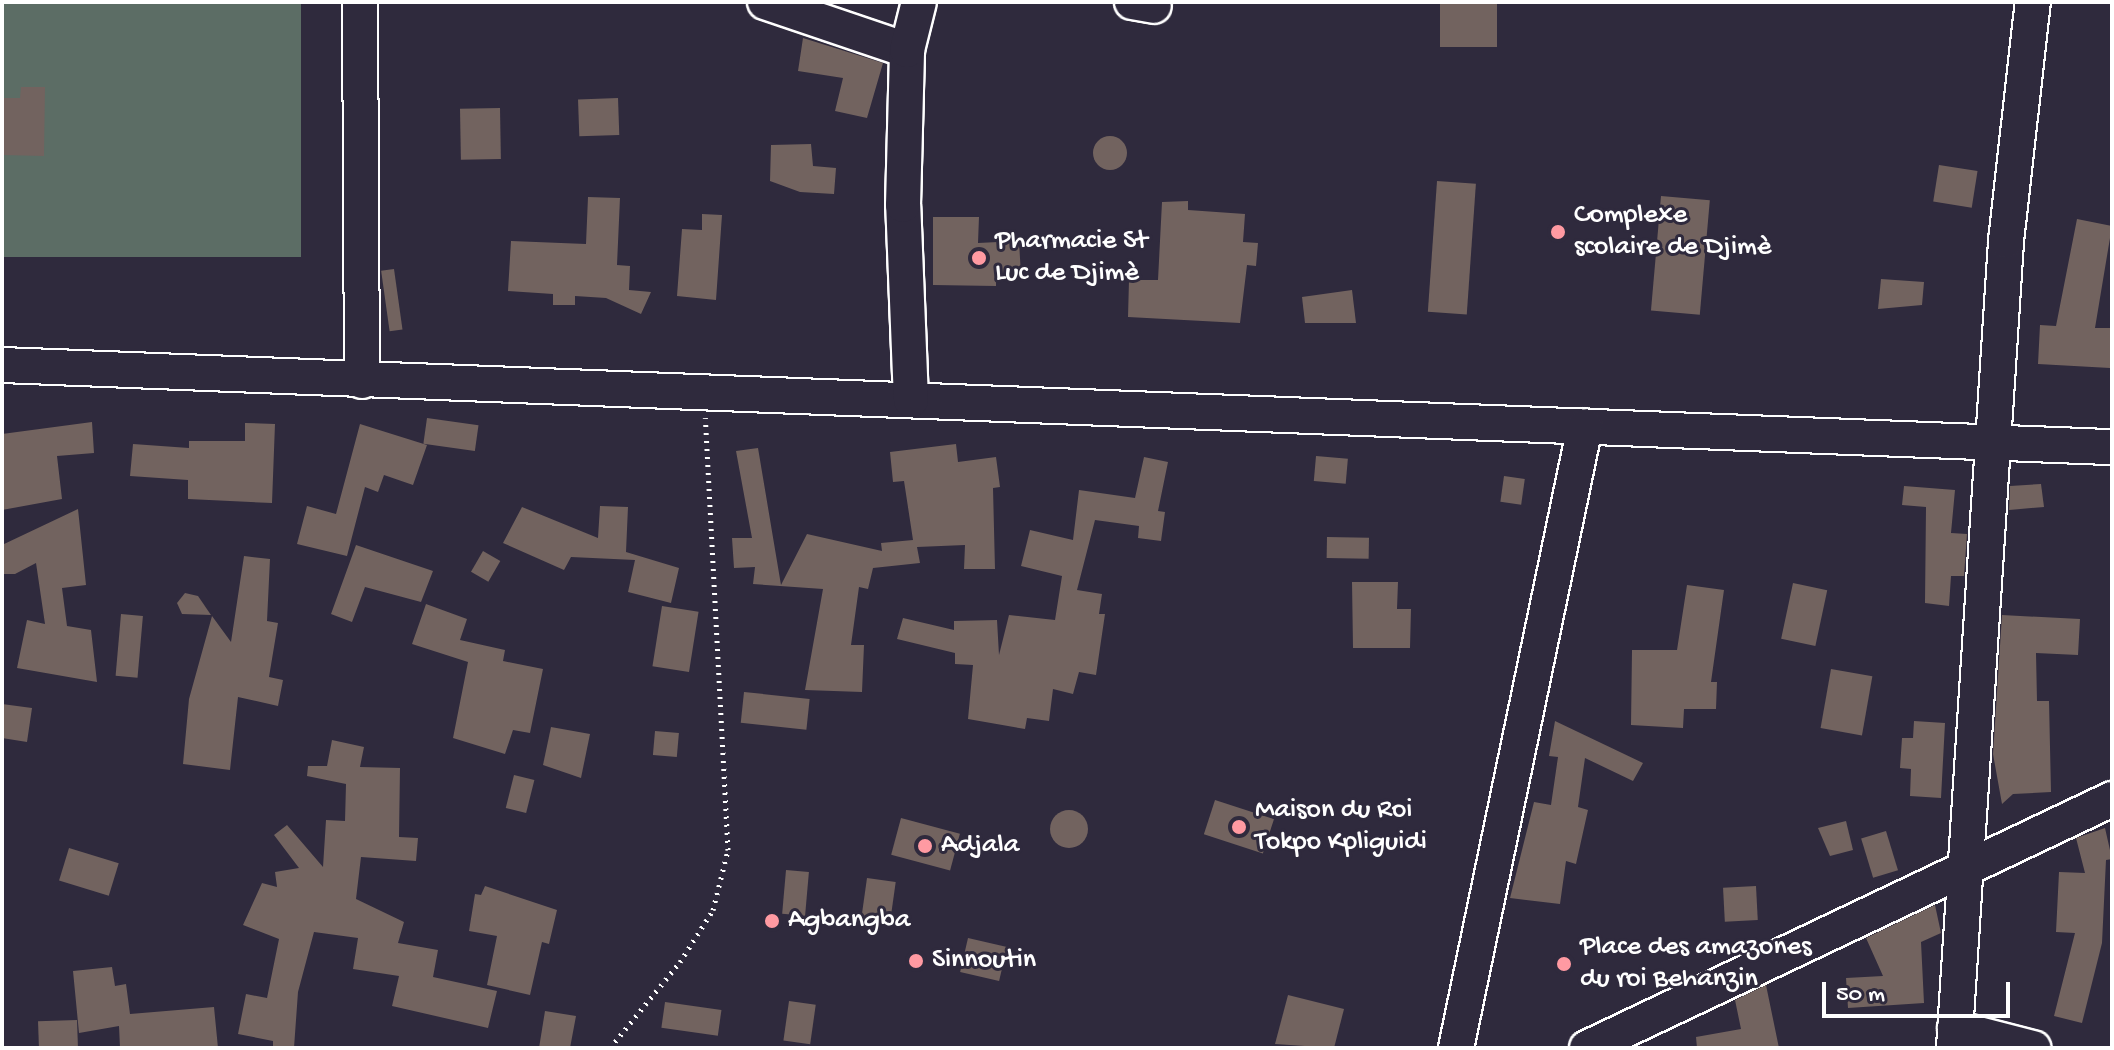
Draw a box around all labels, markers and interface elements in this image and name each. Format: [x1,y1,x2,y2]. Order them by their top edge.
place label: Complexe scolaire de Djimè [1574,199,1771,265]
marker: Complexe scolaire de Djimè [1549,223,1567,241]
place label: Pharmacie St Luc de Djimè [995,225,1147,291]
marker: Pharmacie St Luc de Djimè [970,249,988,267]
place label: Maison du Roi Tokpo Kpliguidi [1255,794,1427,860]
marker: Maison du Roi Tokpo Kpliguidi [1230,818,1248,836]
place label: Adjala [941,829,1019,863]
marker: Adjala [916,837,934,855]
place label: Agbangba [788,904,910,938]
marker: Agbangba [763,912,781,930]
place label: Place des amazones du roi Behanzin [1580,931,1811,997]
place label: Sinnoutin [932,944,1036,978]
marker: Sinnoutin [907,952,925,970]
marker: Place des amazones du roi Behanzin [1555,955,1573,973]
scale bar [1826,966,2014,1016]
text: 50 m [1836,981,1885,1010]

